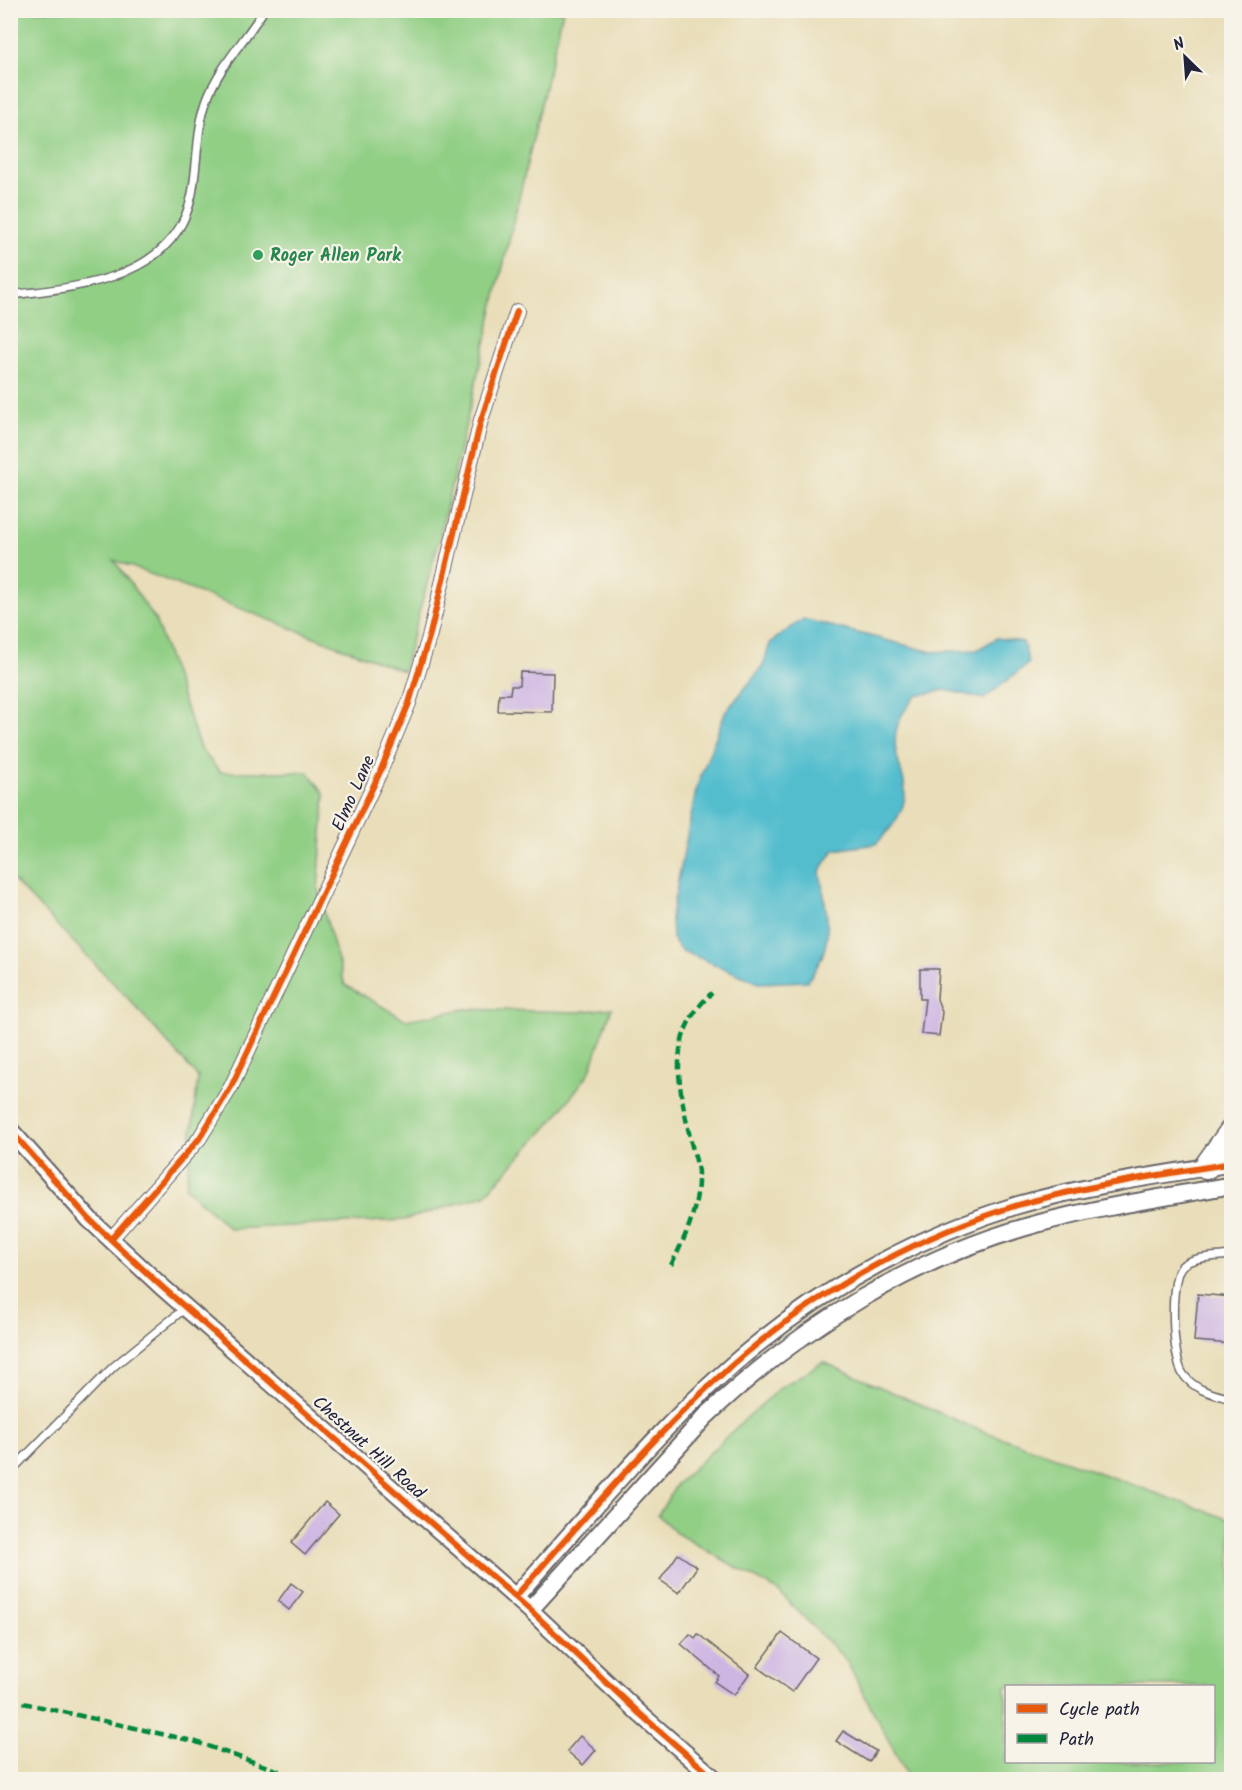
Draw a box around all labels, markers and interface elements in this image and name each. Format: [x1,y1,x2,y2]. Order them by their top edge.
north arrow [1155,27,1215,87]
text: N [1169,31,1189,58]
place label: Roger Allen Park [270,242,402,271]
marker: Roger Allen Park [251,248,265,262]
street label: Elmo Lane [325,751,384,836]
street label: Chestnut Hill Road [305,1389,432,1508]
legend [1005,1685,1215,1763]
text: Cycle path [1059,1696,1140,1725]
text: Path [1059,1726,1094,1755]

